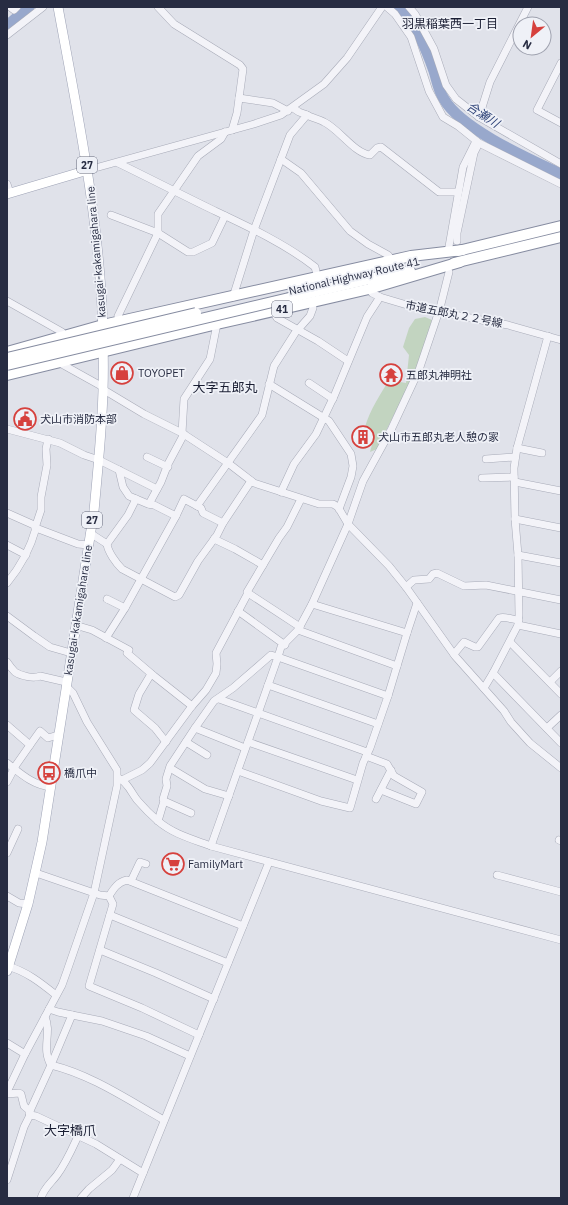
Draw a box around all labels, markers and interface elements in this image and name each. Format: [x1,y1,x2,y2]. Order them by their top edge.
district label: 羽黒稲葉西一丁目 [402,16,498,31]
north arrow [512,16,552,56]
text: N [520,37,534,53]
water label: 合瀬川 [464,98,504,132]
road number: 27 [77,157,97,173]
street label: kasugai-kakamigahara line [83,186,109,318]
street label: National Highway Route 41 [287,254,421,298]
street label: 市道五郎丸２２号線 [404,298,504,330]
road number: 41 [272,301,292,317]
shop icon: TOYOPET [109,360,135,386]
temple icon: 五郎丸神明社 [378,362,404,388]
place label: TOYOPET [138,366,186,380]
place label: 五郎丸神明社 [406,368,472,382]
district label: 大字五郎丸 [192,379,258,396]
public building icon: 犬山市消防本部 [12,406,38,432]
place label: 犬山市消防本部 [40,412,117,426]
building icon: 犬山市五郎丸老人憩の家 [350,424,376,450]
place label: 犬山市五郎丸老人憩の家 [378,430,499,444]
road number: 27 [82,512,102,528]
street label: kasugai-kakamigahara line [61,544,95,676]
bus stop icon: 橋爪中 [36,760,62,786]
place label: 橋爪中 [64,766,97,780]
supermarket icon: FamilyMart [160,851,186,877]
place label: FamilyMart [188,857,243,871]
district label: 大字橋爪 [44,1122,96,1139]

